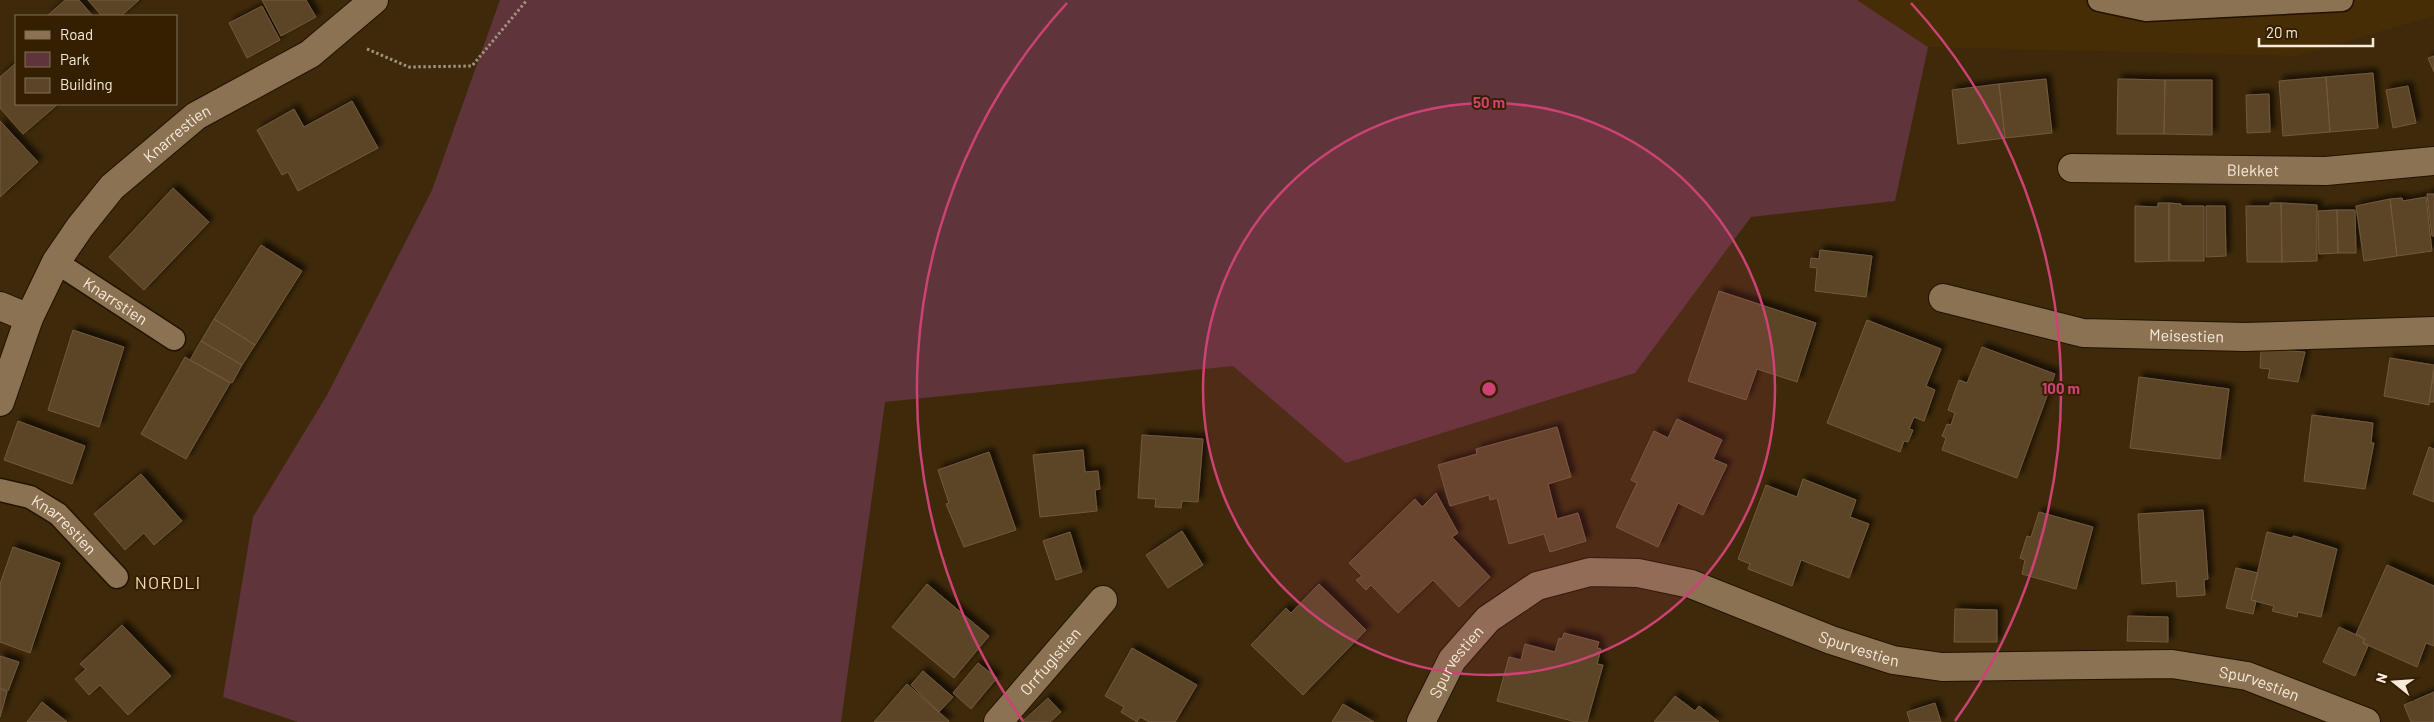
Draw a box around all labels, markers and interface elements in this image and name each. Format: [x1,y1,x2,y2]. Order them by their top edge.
legend [15,15,178,105]
scale bar [2259,15,2373,47]
text: 20 m [2266,23,2298,41]
text: Road [60,25,93,43]
text: Park [60,50,90,68]
text: Building [60,75,113,93]
text: 50 m [1473,93,1505,111]
street label: Knarrestien [139,100,213,166]
street label: Blekket [2227,160,2279,179]
street label: Knarrstien [80,272,151,328]
street label: Meisestien [2149,325,2224,345]
text: 100 m [2042,379,2080,397]
centre of rings [1480,380,1498,398]
street label: Knarrestien [28,490,101,558]
district label: NORDLI [135,571,201,593]
street label: Spurvestien [1425,621,1487,701]
street label: Orrfuglstien [1015,623,1084,699]
street label: Spurvestien [1816,626,1900,670]
north arrow [2369,657,2419,707]
street label: Spurvestien [2218,662,2302,704]
text: N [2372,671,2391,685]

